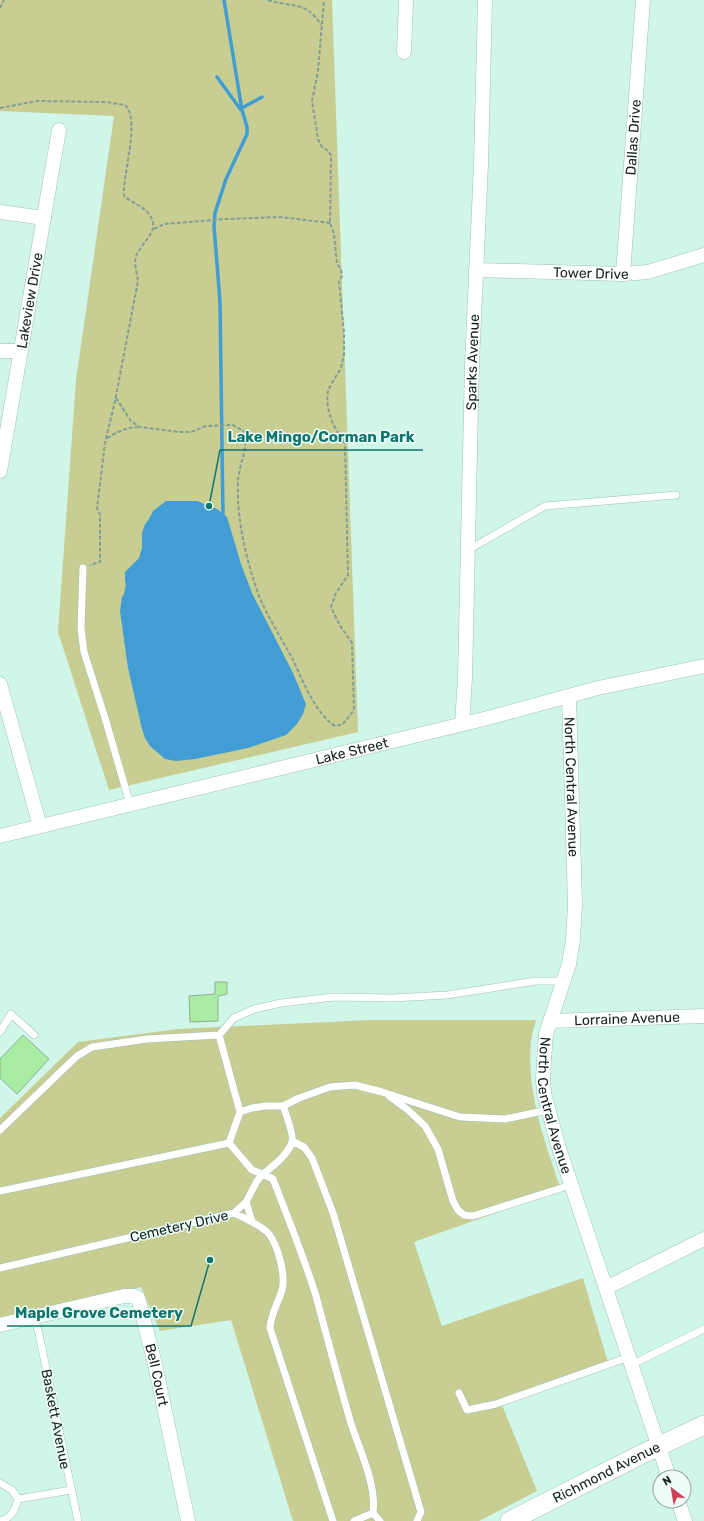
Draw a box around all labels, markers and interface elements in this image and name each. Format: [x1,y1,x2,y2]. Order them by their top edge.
street label: Dallas Drive [622,99,645,176]
street label: Lakeview Drive [13,251,47,350]
street label: Tower Drive [553,264,630,283]
street label: Sparks Avenue [463,313,483,411]
callout: Lake Mingo/Corman Park [220,423,423,450]
text: Lake Mingo/Corman Park [228,428,415,446]
street label: North Central Avenue [561,717,582,857]
street label: Lake Street [314,734,391,768]
street label: Lorraine Avenue [574,1009,680,1029]
street label: North Central Avenue [534,1036,575,1176]
street label: Cemetery Drive [128,1207,230,1246]
callout: Maple Grove Cemetery [7,1299,191,1326]
text: Maple Grove Cemetery [15,1304,183,1322]
street label: Bell Court [141,1342,172,1409]
street label: Baskett Avenue [37,1367,74,1471]
street label: Richmond Avenue [550,1439,663,1507]
north arrow [652,1469,692,1509]
text: N [660,1473,674,1488]

